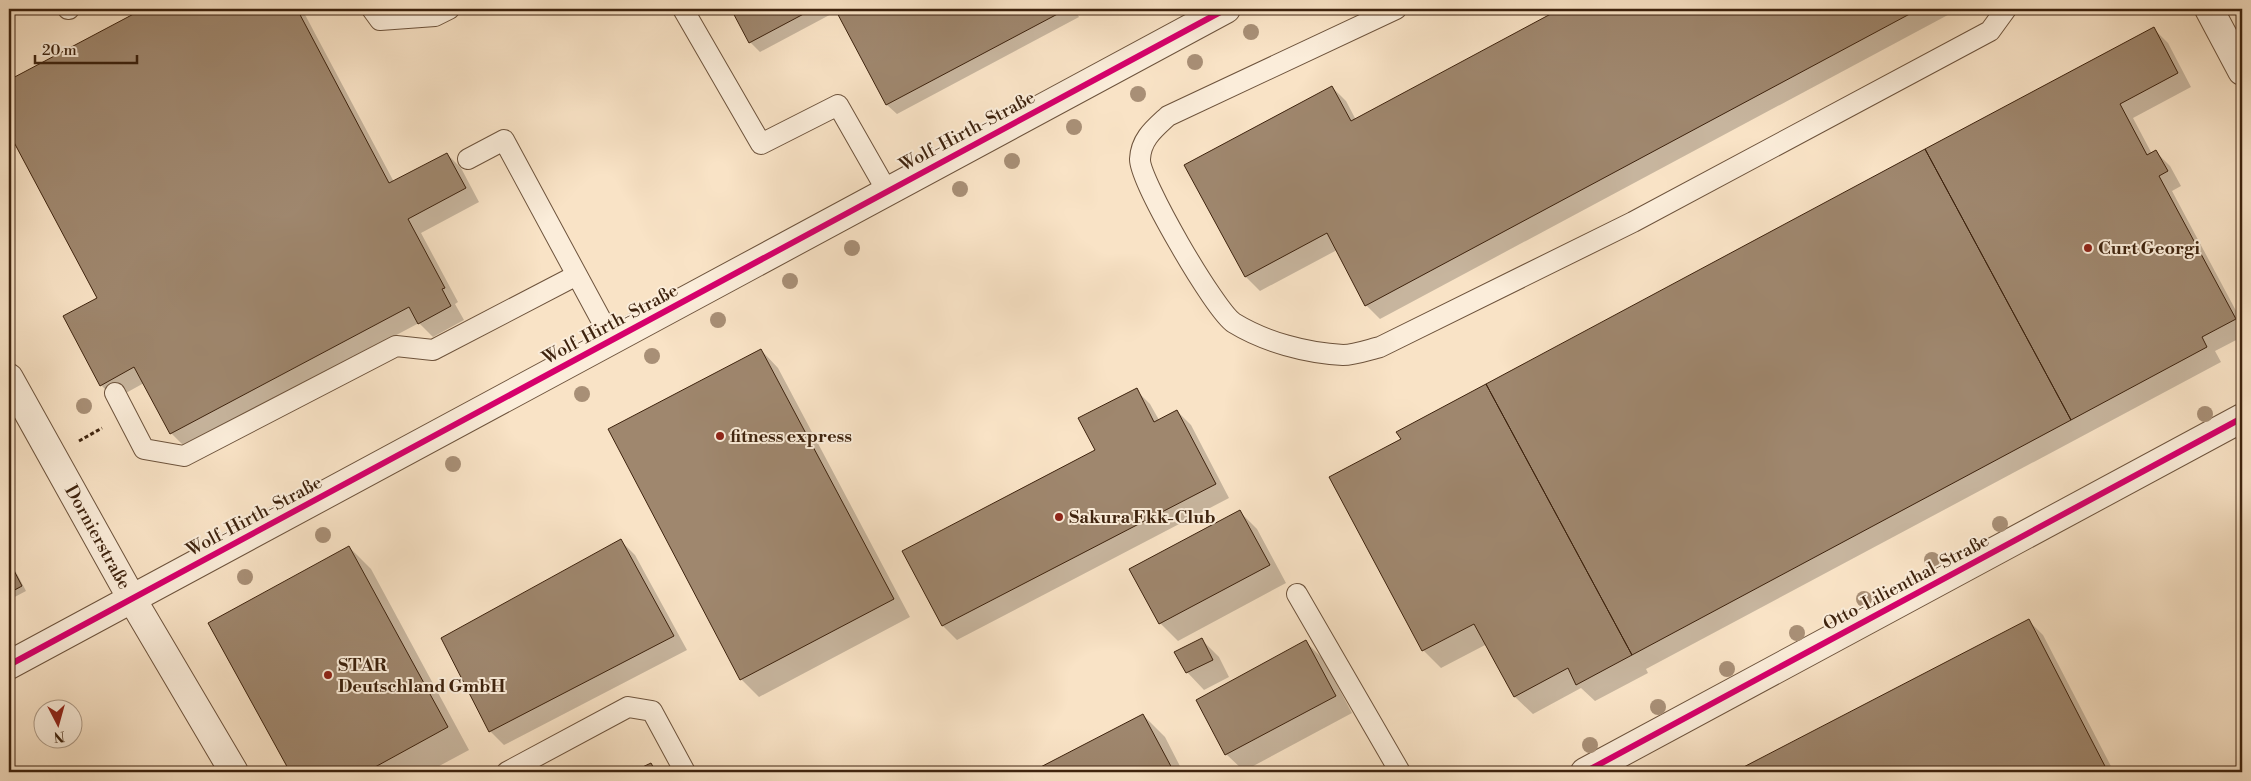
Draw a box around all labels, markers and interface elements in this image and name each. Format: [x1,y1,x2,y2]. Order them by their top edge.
scale bar [35,32,138,64]
text: 20 m [42,41,77,60]
street label: Wolf-Hirth-Straße [895,86,1039,177]
place label: Curt Georgi [2098,237,2200,260]
marker: Curt Georgi [2082,242,2094,254]
street label: Wolf-Hirth-Straße [538,279,682,370]
place label: fitness express [730,425,852,448]
marker: fitness express [714,430,726,442]
street label: Wolf-Hirth-Straße [182,471,326,562]
street label: Dornierstraße [59,481,136,594]
place label: Sakura Fkk-Club [1069,506,1216,529]
marker: Sakura Fkk-Club [1053,511,1065,523]
street label: Otto-Lilienthal-Straße [1819,529,1993,636]
place label: STAR Deutschland GmbH [338,654,505,698]
marker: STAR Deutschland GmbH [322,669,334,681]
north arrow [32,698,82,748]
text: N [53,726,66,745]

